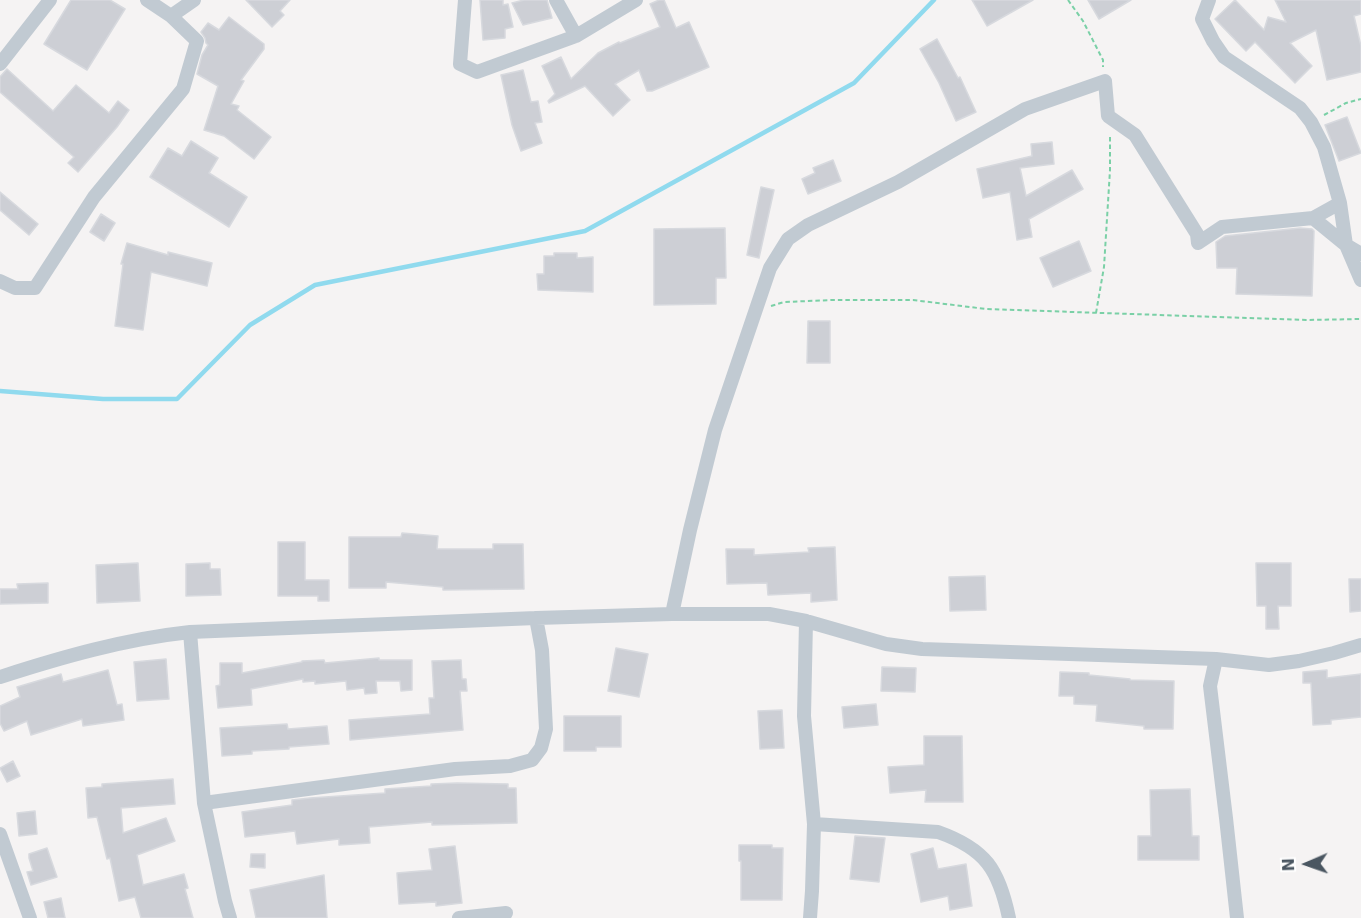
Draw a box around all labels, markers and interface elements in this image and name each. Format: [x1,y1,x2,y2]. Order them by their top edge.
north arrow [1277,834,1337,894]
text: N [1279,858,1298,872]

